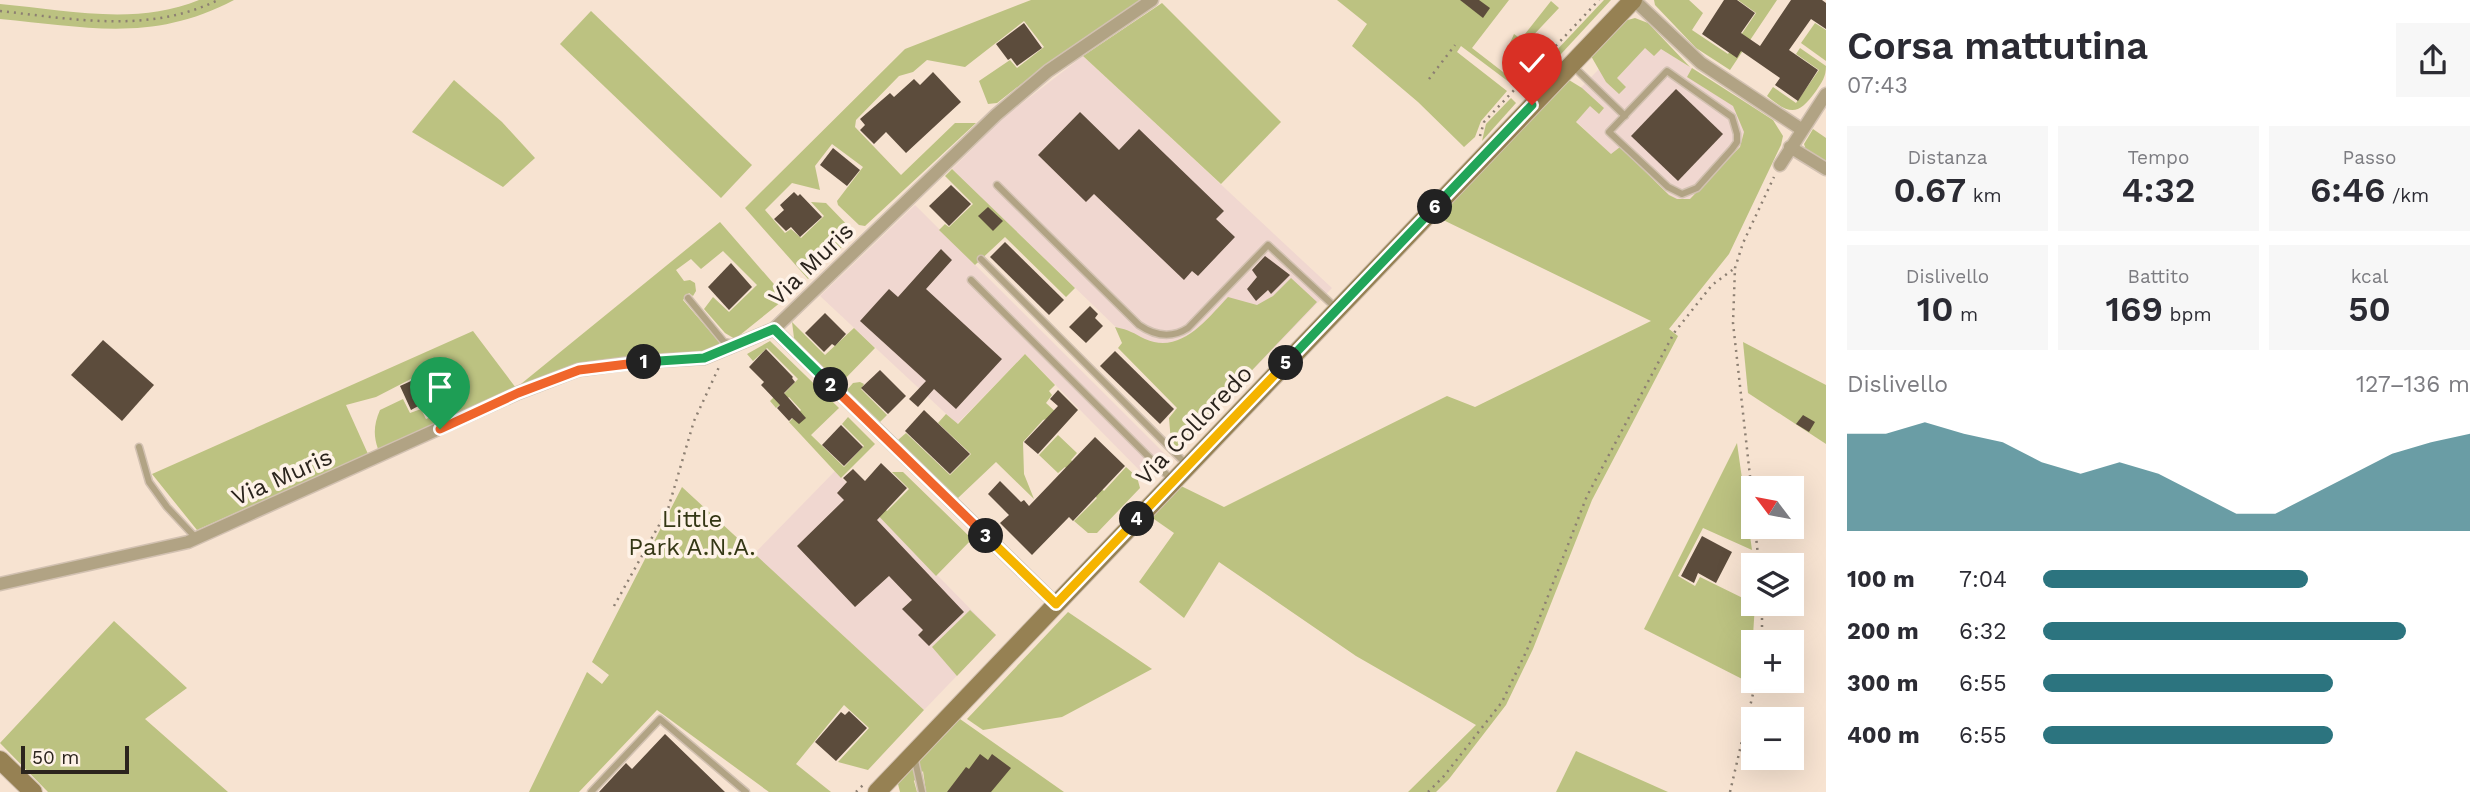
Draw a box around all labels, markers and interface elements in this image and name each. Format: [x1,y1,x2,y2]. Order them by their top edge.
button: share [2396,23,2470,97]
text: Corsa mattutina [1847,24,2148,68]
pin [1502,33,1562,105]
icon: check [1513,44,1551,82]
text: 07:43 [1847,72,1908,99]
text: Distanza [1907,146,1988,169]
text: Tempo [2128,146,2189,169]
text: Passo [2343,146,2396,169]
text: 0.67 [1893,169,1966,211]
text: 4:32 [2122,169,2195,211]
text: 6:46 [2310,169,2385,211]
text: km [1966,184,2002,207]
text: /km [2385,184,2429,207]
pin: 6 [1418,190,1452,224]
text: 6 [1429,195,1440,218]
street label: Via Muris [763,217,859,311]
text: Dislivello [1906,265,1989,288]
text: Battito [2128,265,2189,288]
text: kcal [2351,265,2388,288]
text: 10 [1917,288,1954,330]
text: 169 [2105,288,2163,330]
text: 50 [2348,288,2391,330]
text: m [1954,303,1978,326]
text: bpm [2163,303,2212,326]
pin: 1 [626,344,662,380]
pin: 5 [1268,346,1304,380]
text: 1 [639,350,648,373]
text: 5 [1280,351,1291,374]
pin [410,357,470,429]
street label: Via Colloredo [1130,359,1258,491]
icon: arrive [421,368,459,406]
pin: 2 [814,368,848,402]
text: Dislivello [1847,371,1948,398]
text: 127–136 m [2356,371,2470,398]
text: 2 [825,373,836,396]
street label: Via Muris [227,442,337,512]
north arrow [1741,476,1804,539]
map controls [1741,476,1804,770]
pin: 4 [1120,502,1154,536]
park label: Little Park A.N.A. [628,505,756,561]
text: 4 [1130,507,1143,530]
pin: 3 [968,518,1004,554]
text: 3 [980,524,991,547]
button: layers [1741,553,1804,616]
text: 100 m [1847,566,1915,593]
text: 7:04 [1959,566,2007,593]
text: 200 m [1847,618,1919,645]
text: 6:32 [1959,618,2007,645]
button: + [1741,630,1804,693]
text: 300 m [1847,670,1918,697]
text: 6:55 [1959,670,2007,697]
button: − [1741,707,1804,770]
text: 400 m [1847,722,1920,749]
text: 6:55 [1959,722,2007,749]
scale bar [21,743,130,775]
text: 50 m [32,746,79,769]

